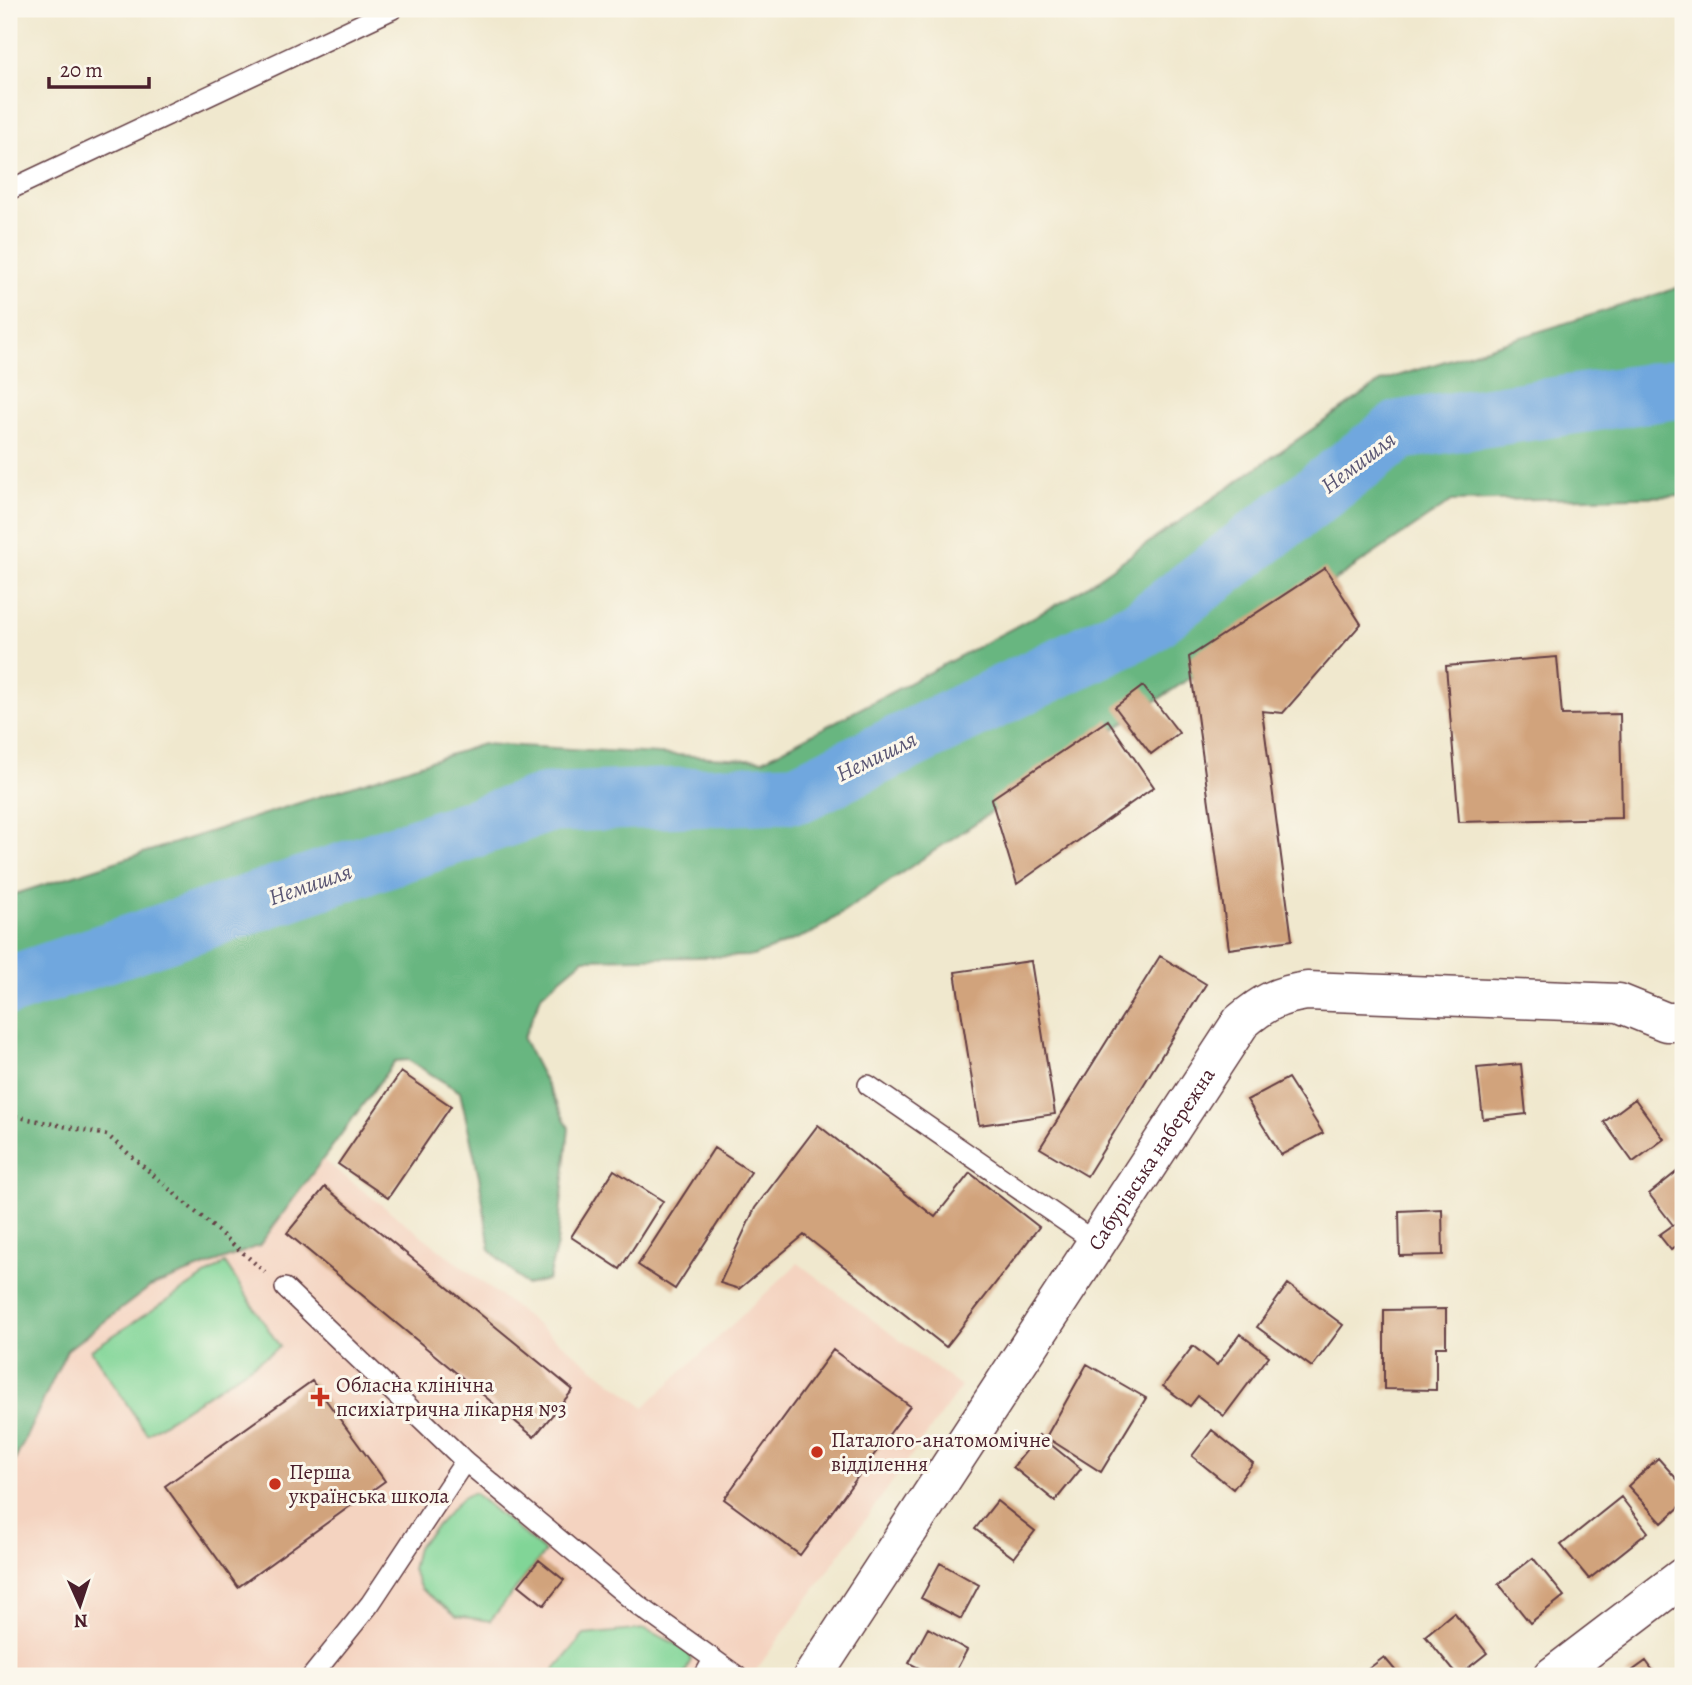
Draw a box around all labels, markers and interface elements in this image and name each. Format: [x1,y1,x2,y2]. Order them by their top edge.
scale bar [49,46,149,90]
text: 20 m [60,56,103,84]
water label: Немишля [1314,424,1402,501]
water label: Немишля [831,724,922,789]
water label: Немишля [264,856,356,913]
street label: Сабурівська набережна [1081,1062,1222,1256]
place label: Обласна клінічна психіатрична лікарня №3 [336,1371,567,1423]
marker: Обласна клінічна психіатрична лікарня №3 [310,1387,330,1407]
place label: Паталого-анатомомічне відділення [831,1426,1051,1478]
marker: Паталого-анатомомічне відділення [809,1444,825,1460]
place label: Перша українська школа [288,1458,450,1510]
marker: Перша українська школа [267,1476,283,1492]
north arrow [46,1570,116,1640]
text: N [73,1608,88,1634]

